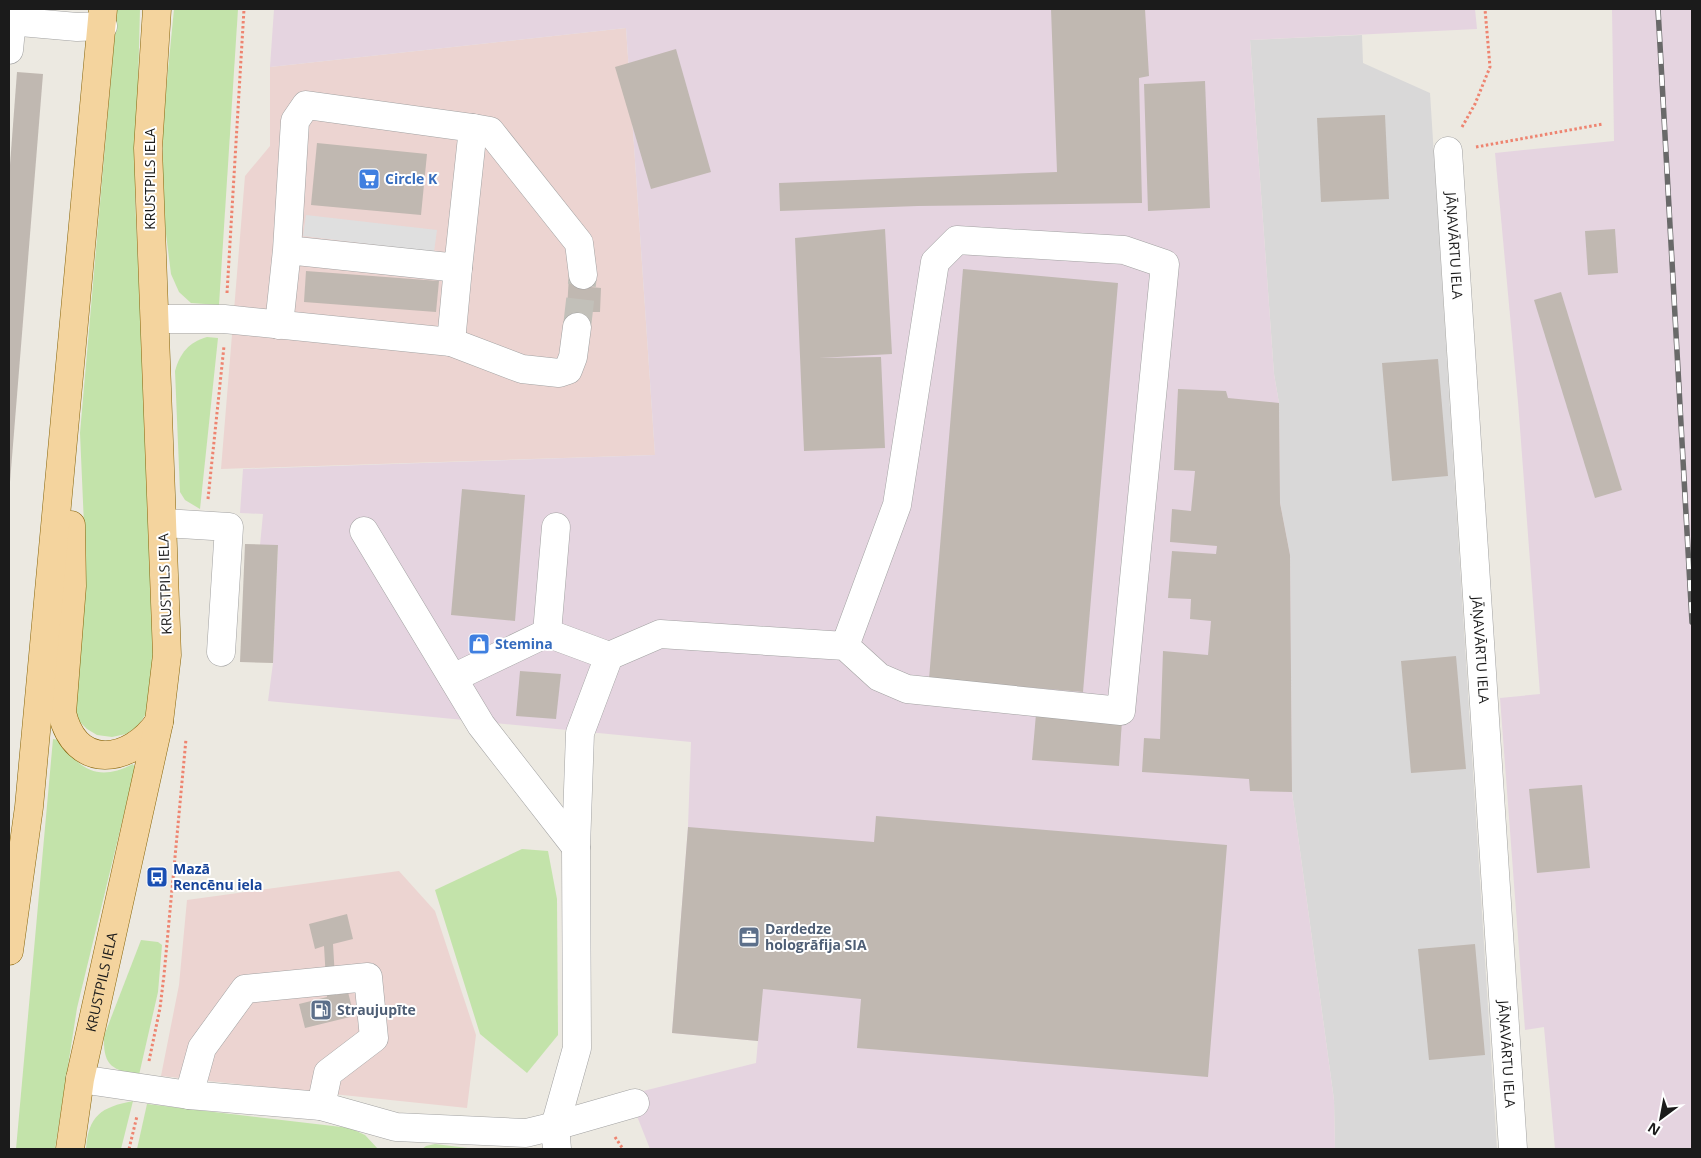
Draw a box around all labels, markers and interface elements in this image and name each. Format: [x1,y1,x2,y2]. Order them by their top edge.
street label: KRUSTPILS IELA [140,128,159,230]
supermarket icon: Circle K [357,167,381,191]
place label: Circle K [385,169,438,188]
street label: JĀŅAVĀRTU IELA [1442,190,1468,300]
street label: KRUSTPILS IELA [153,533,176,635]
street label: JĀŅAVĀRTU IELA [1468,594,1494,704]
shop icon: Stemina [467,632,491,656]
place label: Stemina [495,634,553,653]
place label: Mazā Rencēnu iela [173,859,263,894]
bus stop icon: Mazā Rencēnu iela [145,865,169,889]
place label: Dardedze hologrāfija SIA [765,919,867,954]
office icon: Dardedze hologrāfija SIA [737,925,761,949]
street label: KRUSTPILS IELA [81,930,121,1034]
fuel station icon: Straujupīte [309,998,333,1022]
street label: JĀŅAVĀRTU IELA [1494,998,1520,1108]
place label: Straujupīte [337,1000,416,1019]
north arrow [1636,1093,1686,1143]
text: N [1644,1118,1664,1141]

